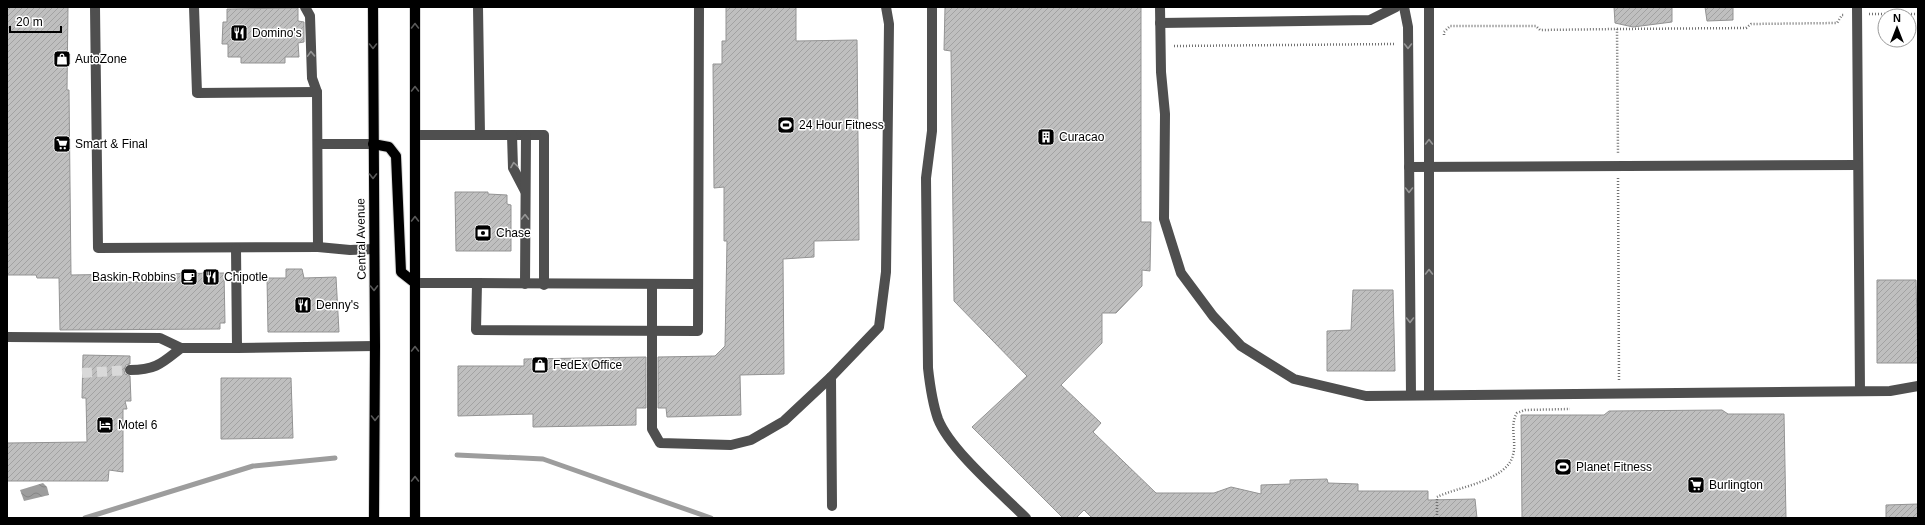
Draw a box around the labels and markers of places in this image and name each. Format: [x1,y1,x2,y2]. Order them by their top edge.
restaurant icon: Domino's [229,23,249,43]
place label: Domino's [252,26,302,40]
shop icon: AutoZone [52,49,72,69]
place label: AutoZone [75,52,127,66]
sports icon: 24 Hour Fitness [776,115,796,135]
place label: 24 Hour Fitness [799,118,884,132]
building icon: Curacao [1036,127,1056,147]
place label: Curacao [1059,130,1105,144]
supermarket icon: Smart & Final [52,134,72,154]
place label: Smart & Final [75,137,148,151]
bank icon: Chase [473,223,493,243]
place label: Chase [496,226,531,240]
cafe icon: Baskin-Robbins [179,267,199,287]
restaurant icon: Chipotle [201,267,221,287]
place label: Baskin-Robbins [92,270,176,284]
place label: Chipotle [224,270,268,284]
restaurant icon: Denny's [293,295,313,315]
place label: Denny's [316,298,359,312]
shop icon: FedEx Office [530,355,550,375]
place label: FedEx Office [553,358,622,372]
hotel icon: Motel 6 [95,415,115,435]
place label: Motel 6 [118,418,158,432]
sports icon: Planet Fitness [1553,457,1573,477]
place label: Planet Fitness [1576,460,1652,474]
supermarket icon: Burlington [1686,475,1706,495]
place label: Burlington [1709,478,1763,492]

